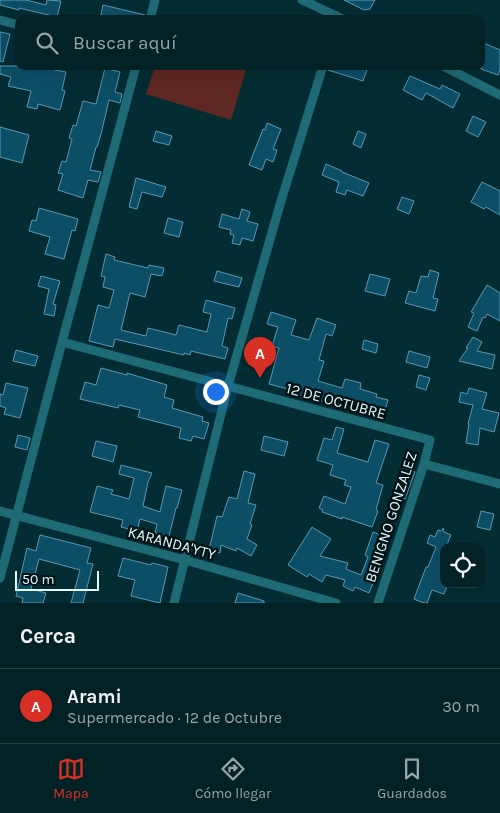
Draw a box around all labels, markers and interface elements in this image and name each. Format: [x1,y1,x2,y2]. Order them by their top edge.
search box [15,15,485,70]
icon: search [33,29,61,57]
text: Buscar aquí [73,32,177,54]
pin: A [244,337,276,378]
your location [203,379,229,405]
street label: 12 DE OCTUBRE [284,379,388,423]
street label: BENIGNO GONZALEZ [361,449,421,585]
street label: KARANDA'YTY [126,523,219,564]
map controls [440,543,485,588]
button: locate [440,543,485,588]
scale bar [15,568,99,591]
text: 50 m [22,571,55,588]
text: Cerca [20,624,76,648]
text: Arami [67,686,122,708]
text: A [31,697,41,716]
text: 30 m [442,697,480,716]
text: Supermercado · 12 de Octubre [67,708,282,727]
tab: Mapa [53,755,89,802]
tab: Cómo llegar [195,755,271,802]
tab: Guardados [377,755,447,802]

